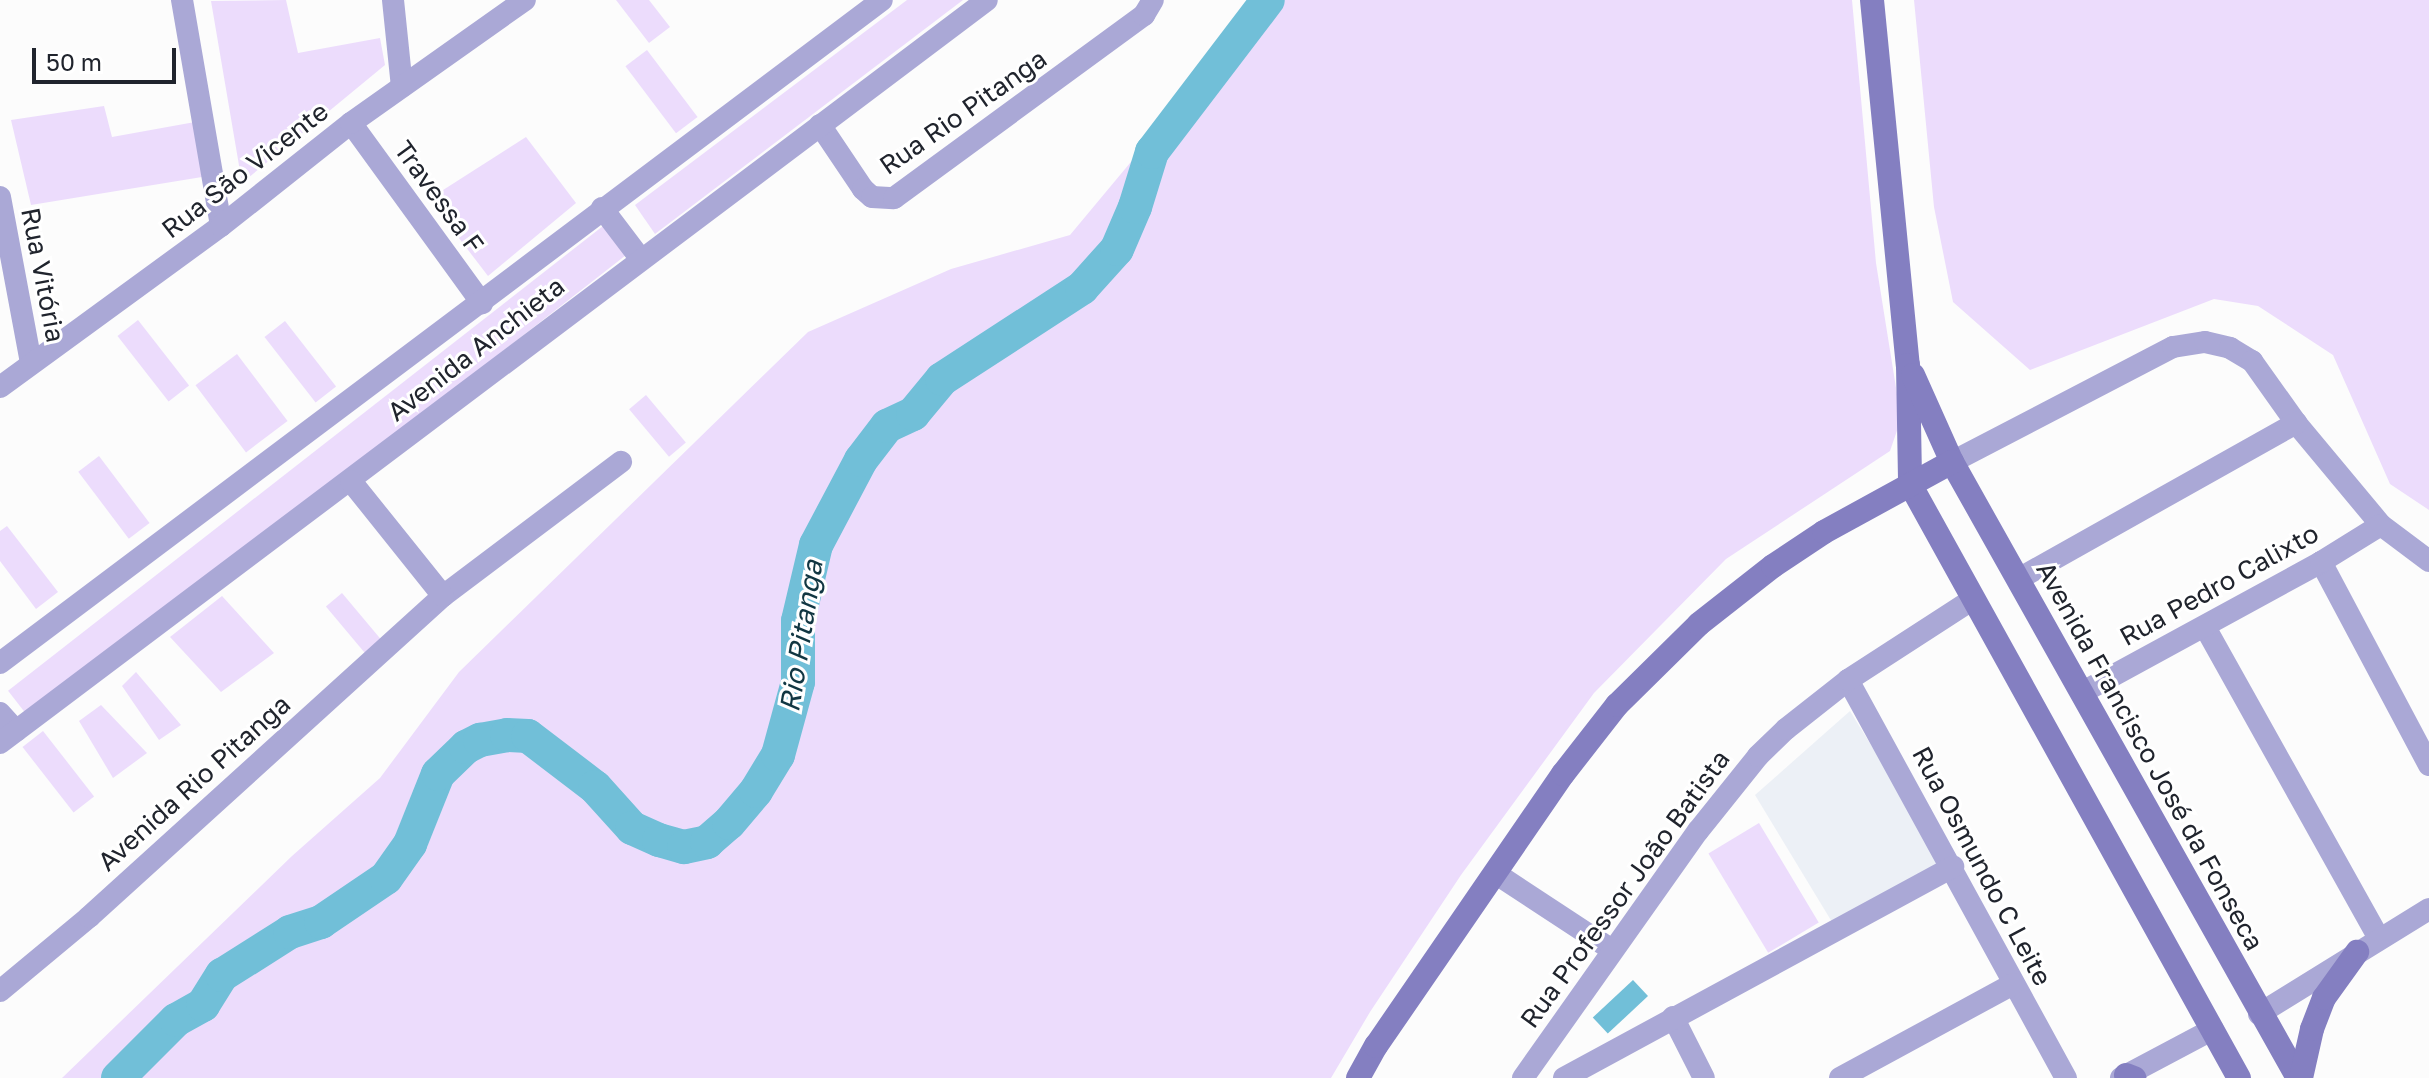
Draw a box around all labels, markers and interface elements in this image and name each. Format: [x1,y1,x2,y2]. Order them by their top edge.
scale bar [36,32,180,82]
street label: Rua Rio Pitanga [874,43,1052,181]
text: 50 m [46,47,102,76]
street label: Rua São Vicente [156,95,334,245]
street label: Travessa F [388,135,490,259]
street label: Rua Vitória [15,205,71,345]
street label: Avenida Anchieta [381,270,571,428]
street label: Rua Pedro Calixto [2114,517,2324,653]
street label: Avenida Francisco José da Fonseca [2030,556,2270,956]
water label: Rio Pitanga [772,558,830,714]
street label: Avenida Rio Pitanga [92,689,296,877]
street label: Rua Osmundo C Leite [1906,741,2058,991]
street label: Rua Professor João Batista [1514,744,1736,1034]

